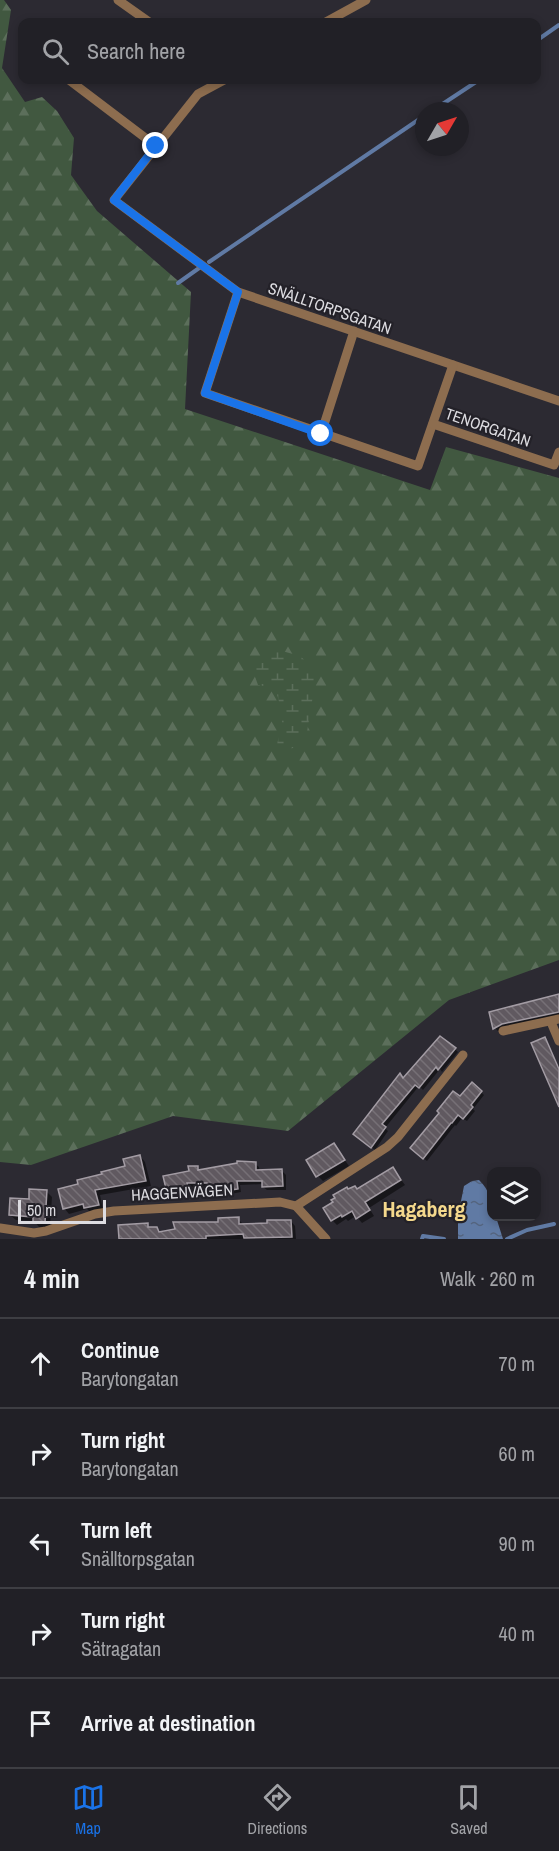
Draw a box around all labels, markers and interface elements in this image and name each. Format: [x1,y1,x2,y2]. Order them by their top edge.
search box [18,18,541,84]
icon: search [39,35,72,68]
text: Search here [87,36,185,66]
north arrow [415,102,469,156]
route end [142,132,168,158]
street label: SNÄLLTORPSGATAN [265,277,395,339]
street label: TENORGATAN [442,402,534,452]
route start [307,420,333,446]
map controls [487,1167,541,1221]
button: layers [487,1167,541,1221]
street label: HAGGENVÄGEN [131,1178,233,1206]
district label: Hagaberg [382,1194,466,1224]
scale bar [18,1197,106,1224]
text: 50 m [27,1199,56,1221]
text: 4 min [24,1261,80,1296]
text: Walk · 260 m [440,1265,535,1292]
text: Continue [81,1335,159,1365]
icon: ahead [24,1347,57,1380]
text: 70 m [499,1350,535,1377]
text: Barytongatan [81,1365,179,1392]
text: Turn right [81,1425,165,1455]
icon: right [24,1437,57,1470]
text: 60 m [499,1440,535,1467]
text: Barytongatan [81,1455,179,1482]
text: Turn left [81,1515,152,1545]
icon: left [24,1527,57,1560]
text: 90 m [499,1530,535,1557]
text: Snälltorpsgatan [81,1545,195,1572]
text: Turn right [81,1605,165,1635]
icon: right [24,1617,57,1650]
text: 40 m [499,1620,535,1647]
text: Sätragatan [81,1635,161,1662]
icon: arrive [24,1707,57,1740]
text: Arrive at destination [81,1708,255,1738]
tab: Map [72,1781,105,1839]
tab: Directions [248,1781,307,1839]
tab: Saved [450,1781,488,1839]

